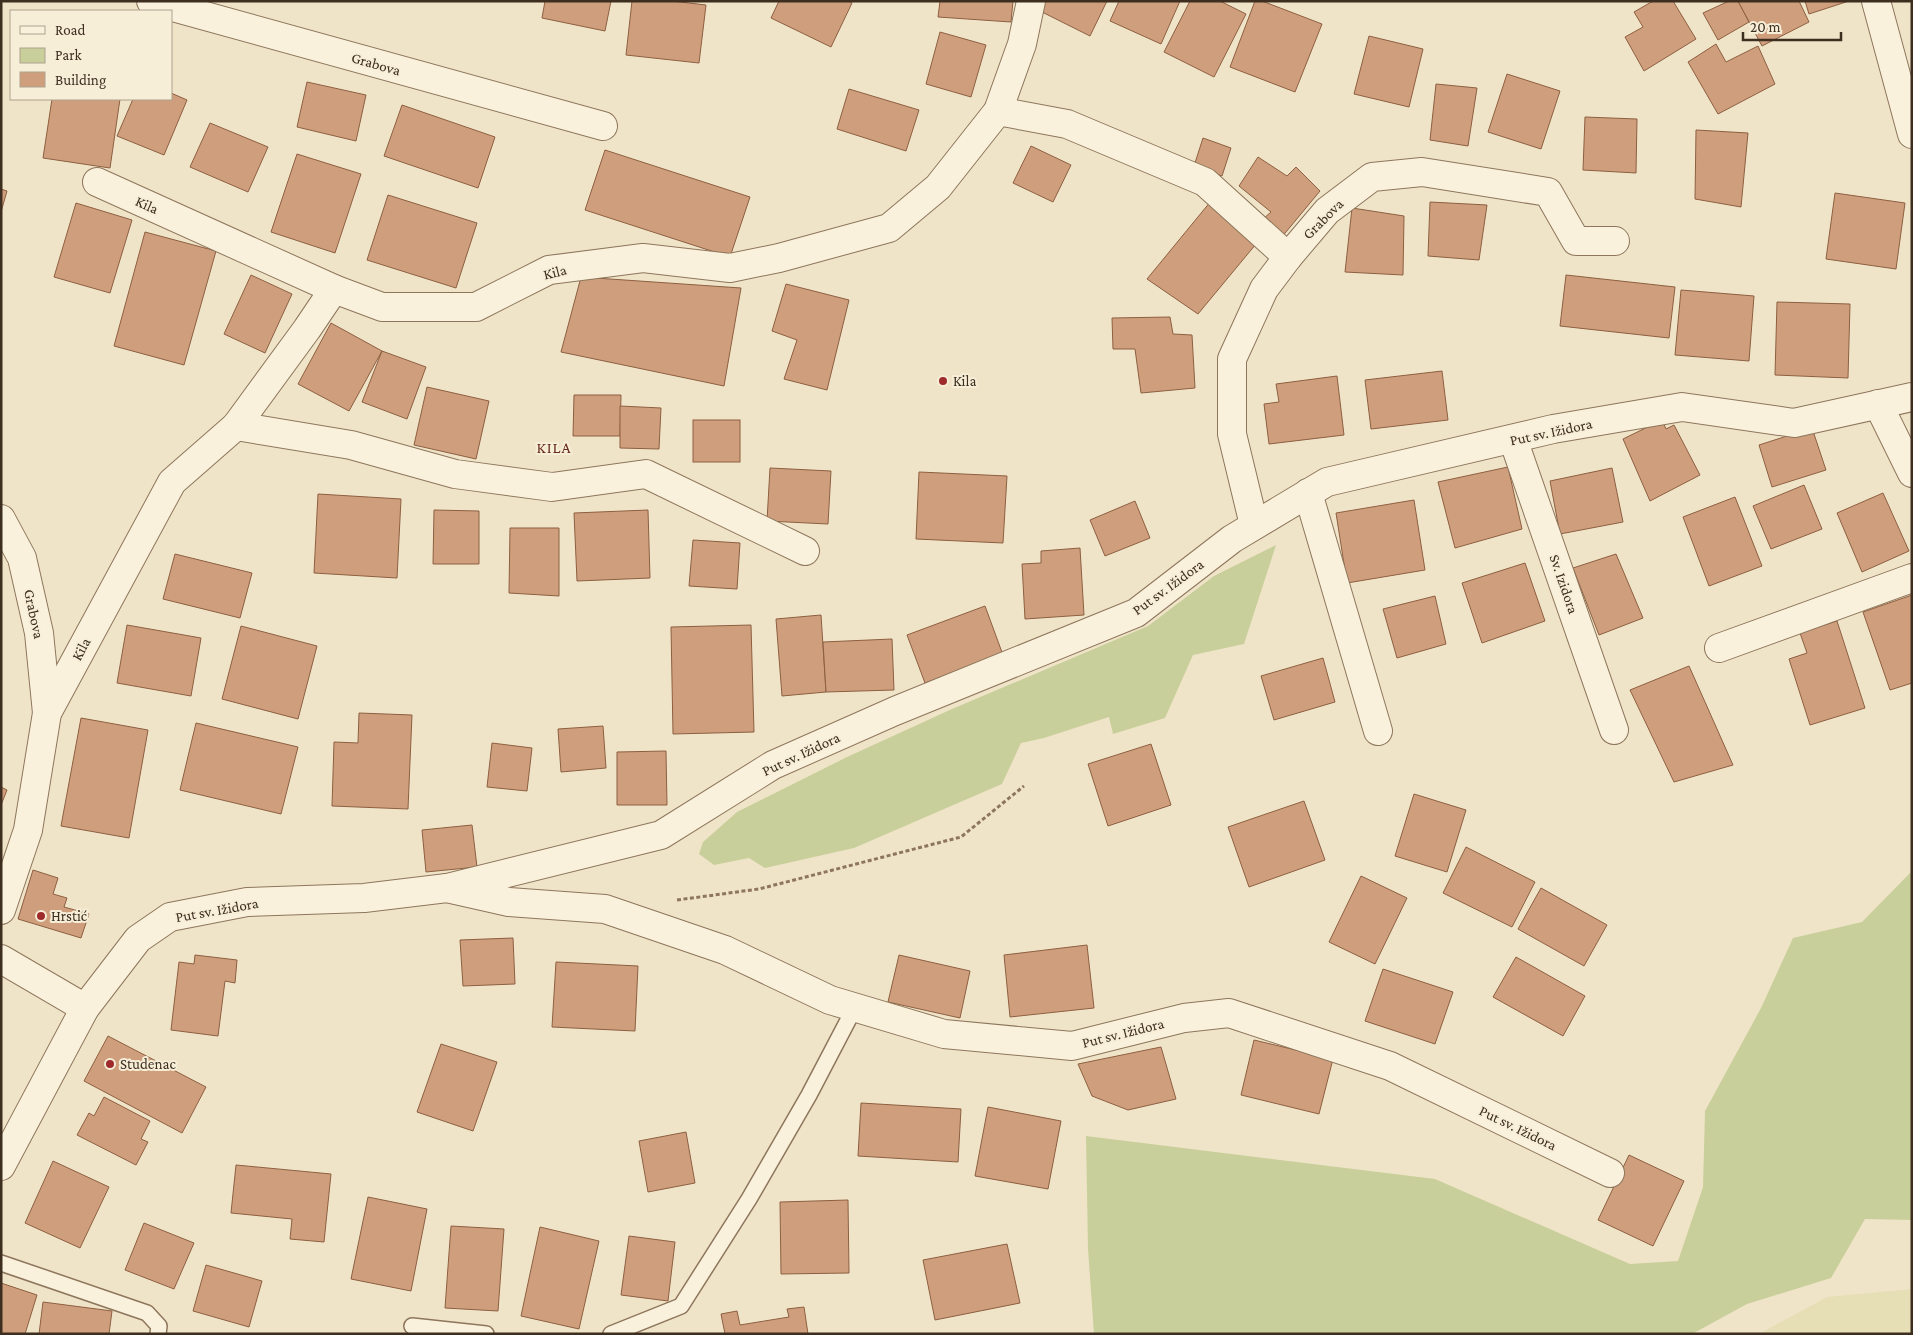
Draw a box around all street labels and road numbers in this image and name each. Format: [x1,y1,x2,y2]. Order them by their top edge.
street label: Grabova [350,49,402,79]
street label: Kila [133,193,161,217]
street label: Grabova [1300,196,1346,242]
street label: Kila [542,261,568,283]
street label: Put sv. Ižidora [1508,415,1594,449]
street label: Sv. Izidora [1546,552,1582,616]
street label: Put sv. Ižidora [1129,556,1207,618]
street label: Grabova [21,588,47,640]
street label: Kila [68,635,94,663]
street label: Put sv. Ižidora [760,729,842,779]
street label: Put sv. Ižidora [174,895,260,925]
street label: Put sv. Ižidora [1080,1015,1166,1051]
street label: Put sv. Ižidora [1477,1102,1559,1154]

